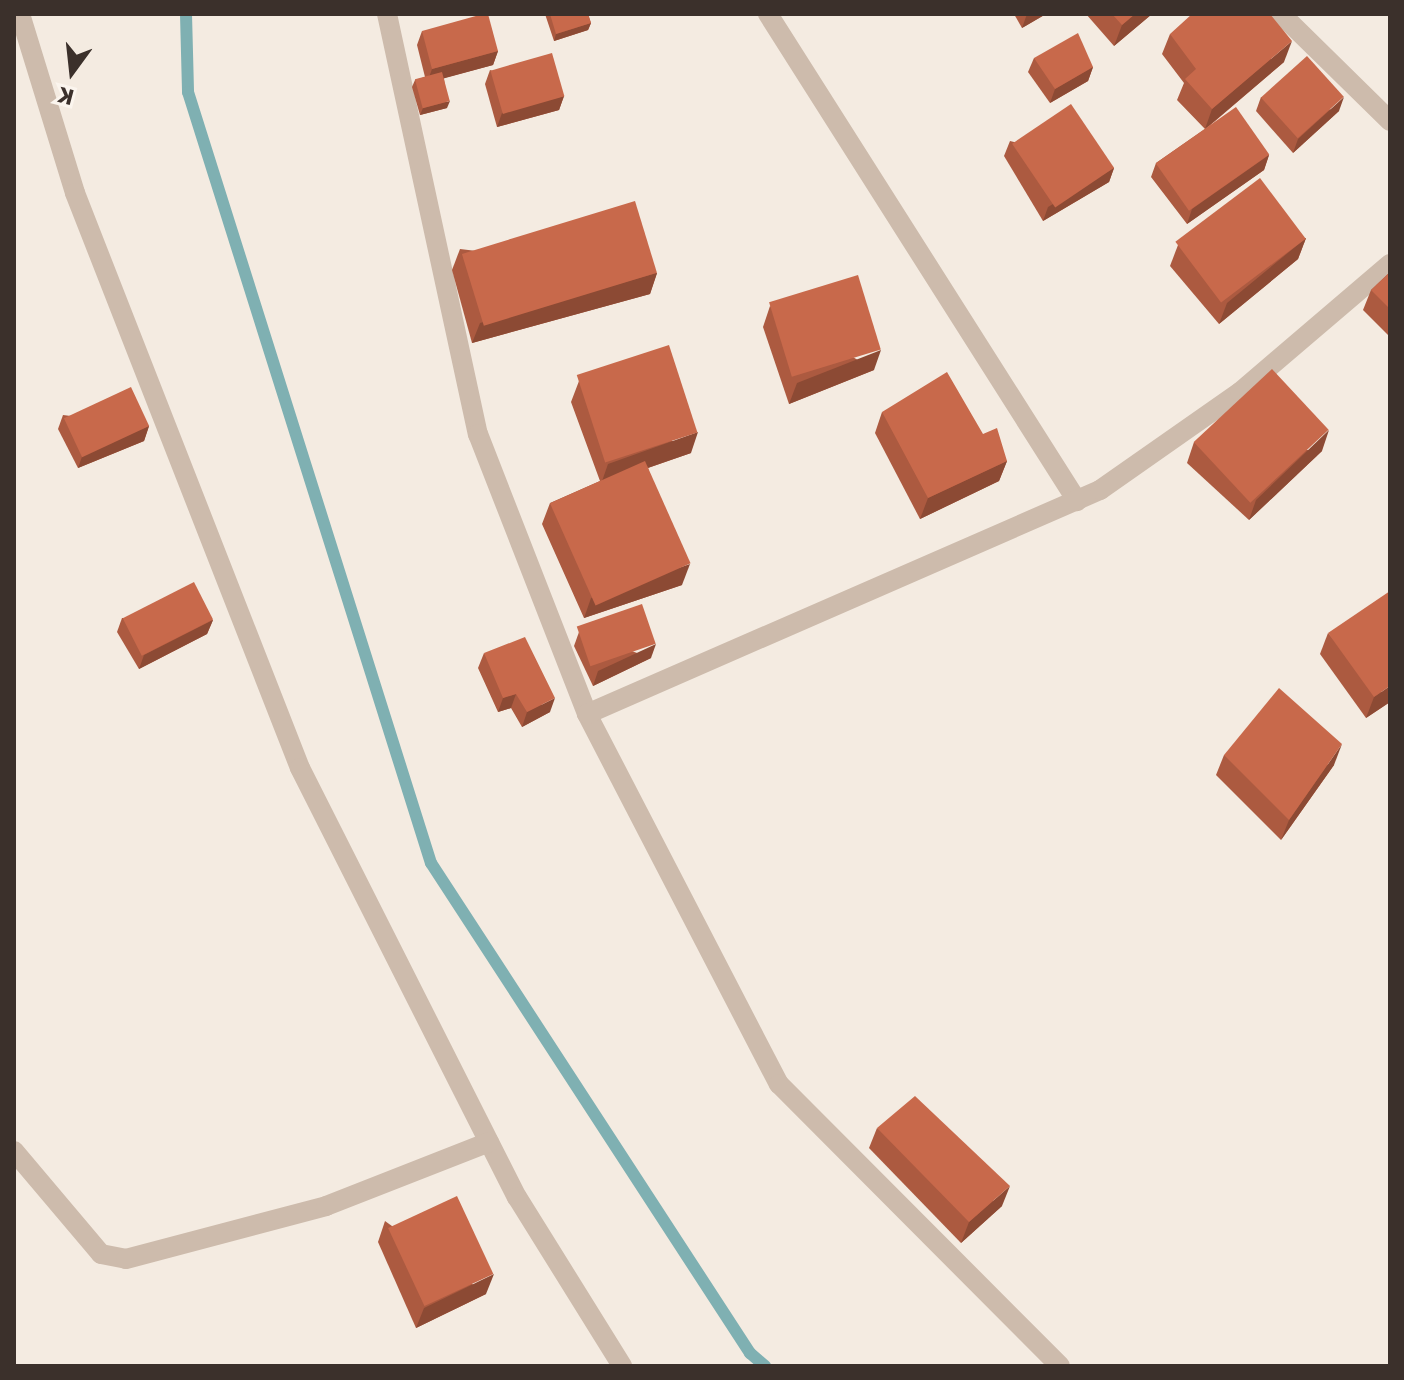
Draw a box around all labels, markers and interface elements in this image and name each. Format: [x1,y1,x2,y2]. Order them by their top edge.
north arrow [32,32,112,112]
text: K [54,79,77,113]

